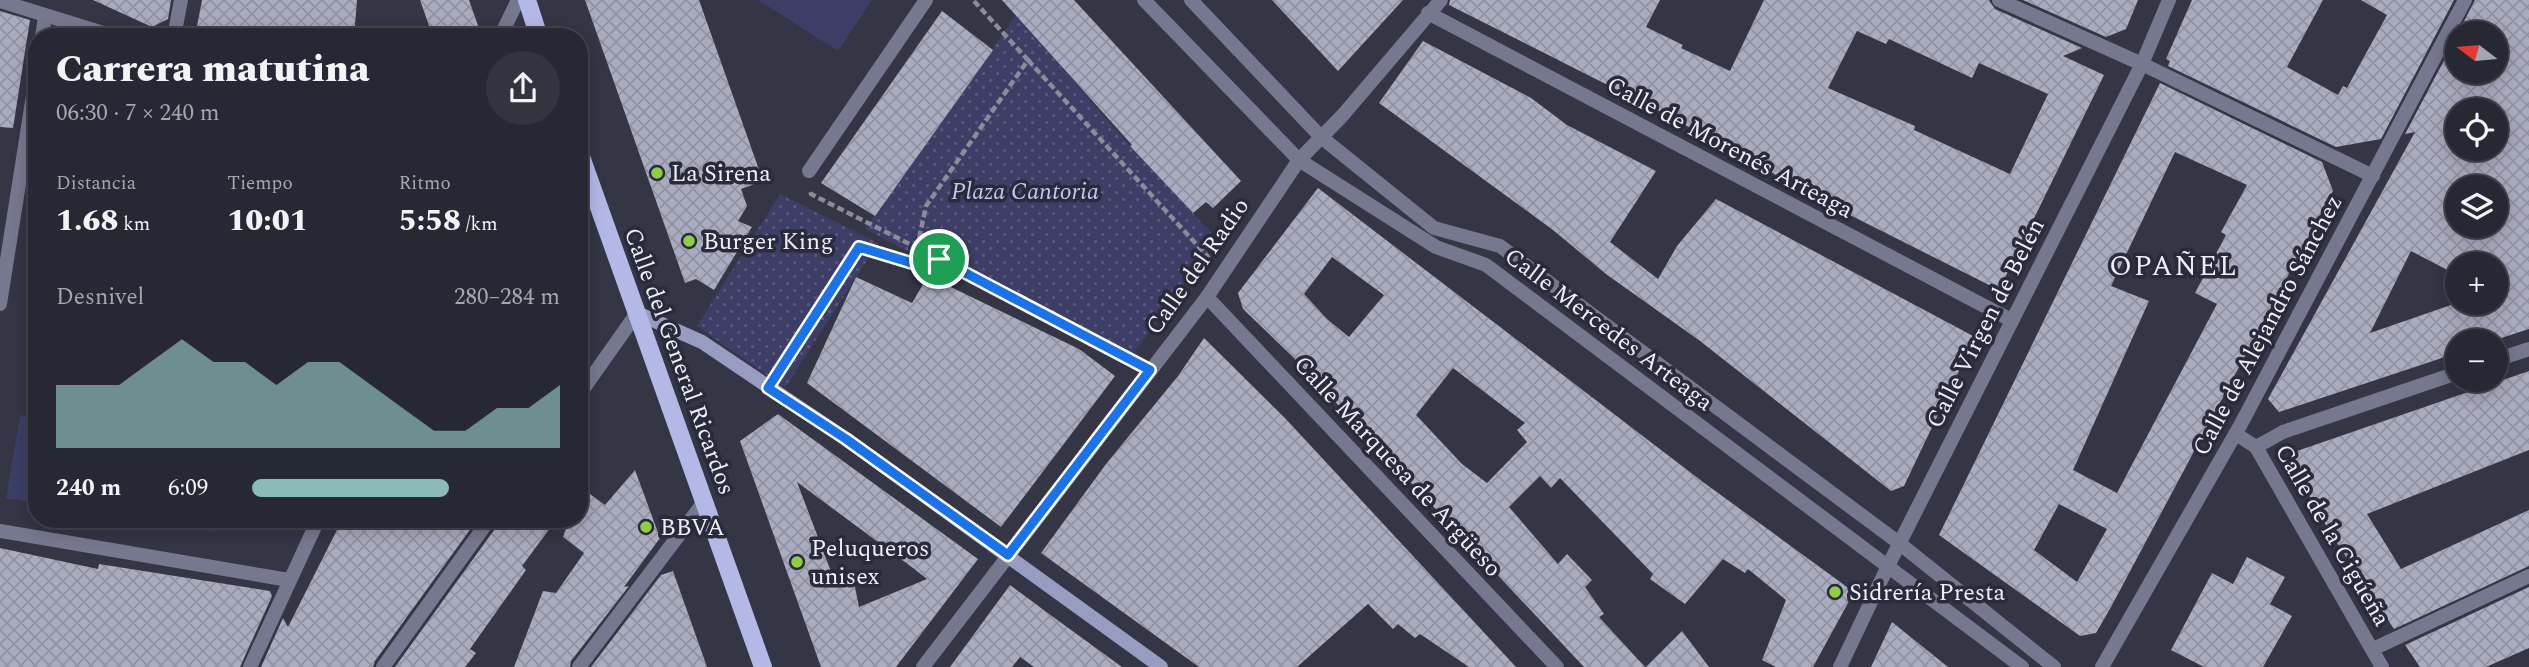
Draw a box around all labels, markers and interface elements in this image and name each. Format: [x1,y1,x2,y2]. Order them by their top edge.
north arrow [2445,21,2508,84]
map controls [2445,21,2508,392]
text: Carrera matutina [56,41,369,99]
button: share [486,51,560,125]
street label: Calle de Morenés Arteaga [1600,67,1860,228]
text: 06:30 · 7 × 240 m [56,96,220,131]
button: locate [2445,98,2508,161]
place label: La Sirena [671,156,771,192]
marker: La Sirena [649,165,665,181]
text: Distancia [56,169,136,198]
text: Tiempo [227,169,293,198]
text: Ritmo [399,169,451,198]
park label: Plaza Cantoria [951,174,1099,210]
button: layers [2445,175,2508,238]
street label: Calle de Alejandro Sánchez [2184,189,2352,462]
street label: Calle del Radio [1137,190,1259,343]
text: 1.68 [56,198,118,244]
text: 10:01 [227,198,308,244]
text: 5:58 [399,198,461,244]
text: km [118,210,150,239]
text: /km [461,210,498,239]
street label: Calle Virgen de Belén [1917,212,2054,435]
street label: Calle del General Ricardos [614,223,744,500]
place label: Burger King [703,224,833,260]
pin [909,229,969,289]
marker: Burger King [681,233,697,249]
street label: Calle Mercedes Arteaga [1496,239,1721,421]
icon: arrive [920,240,958,278]
district label: OPAÑEL [2109,245,2239,288]
button: + [2445,252,2508,315]
text: Desnivel [56,280,144,315]
text: 280–284 m [454,280,560,315]
button: − [2445,329,2508,392]
street label: Calle Marquesa de Argüeso [1285,348,1510,586]
street label: Calle de la Cigúeña [2265,438,2399,634]
text: 240 m [56,471,121,506]
text: 6:09 [168,471,208,506]
place label: BBVA [660,510,725,546]
marker: BBVA [638,519,654,535]
place label: Peluqueros unisex [811,531,929,595]
marker: Peluqueros unisex [789,554,805,570]
place label: Sidrería Presta [1849,575,2005,611]
marker: Sidrería Presta [1827,584,1843,600]

